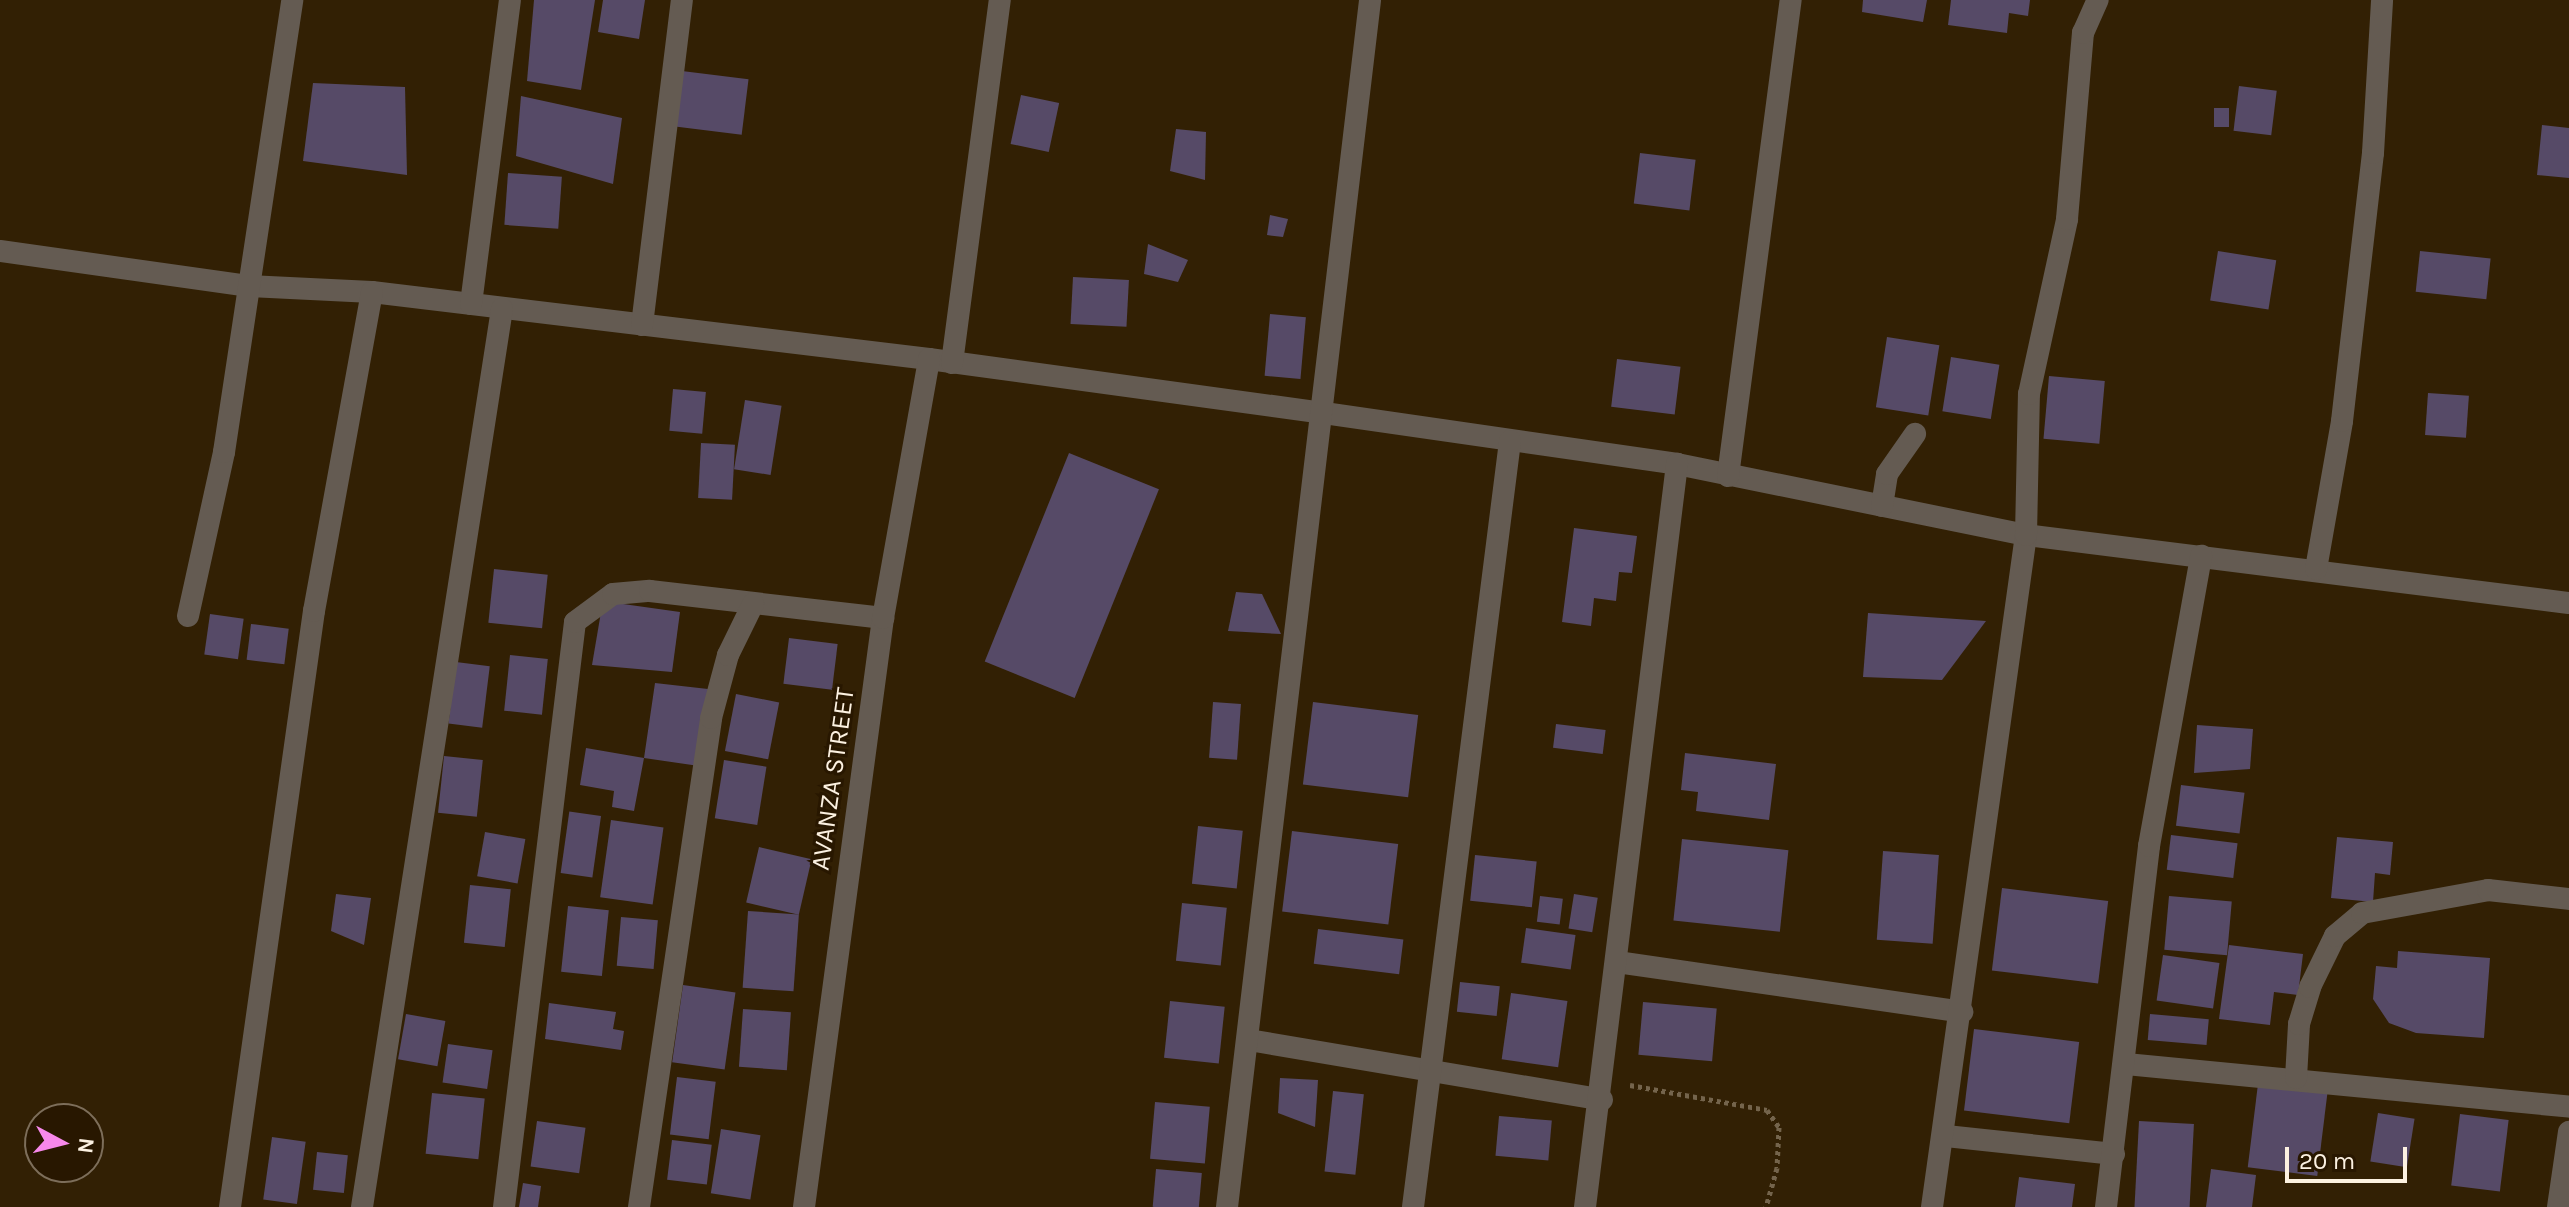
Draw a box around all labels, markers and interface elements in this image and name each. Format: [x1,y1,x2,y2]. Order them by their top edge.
street label: AVANZA STREET [805,686,861,872]
north arrow [24,1103,104,1183]
scale bar [2289,1131,2411,1181]
text: N [72,1136,100,1155]
text: 20 m [2299,1147,2355,1175]

